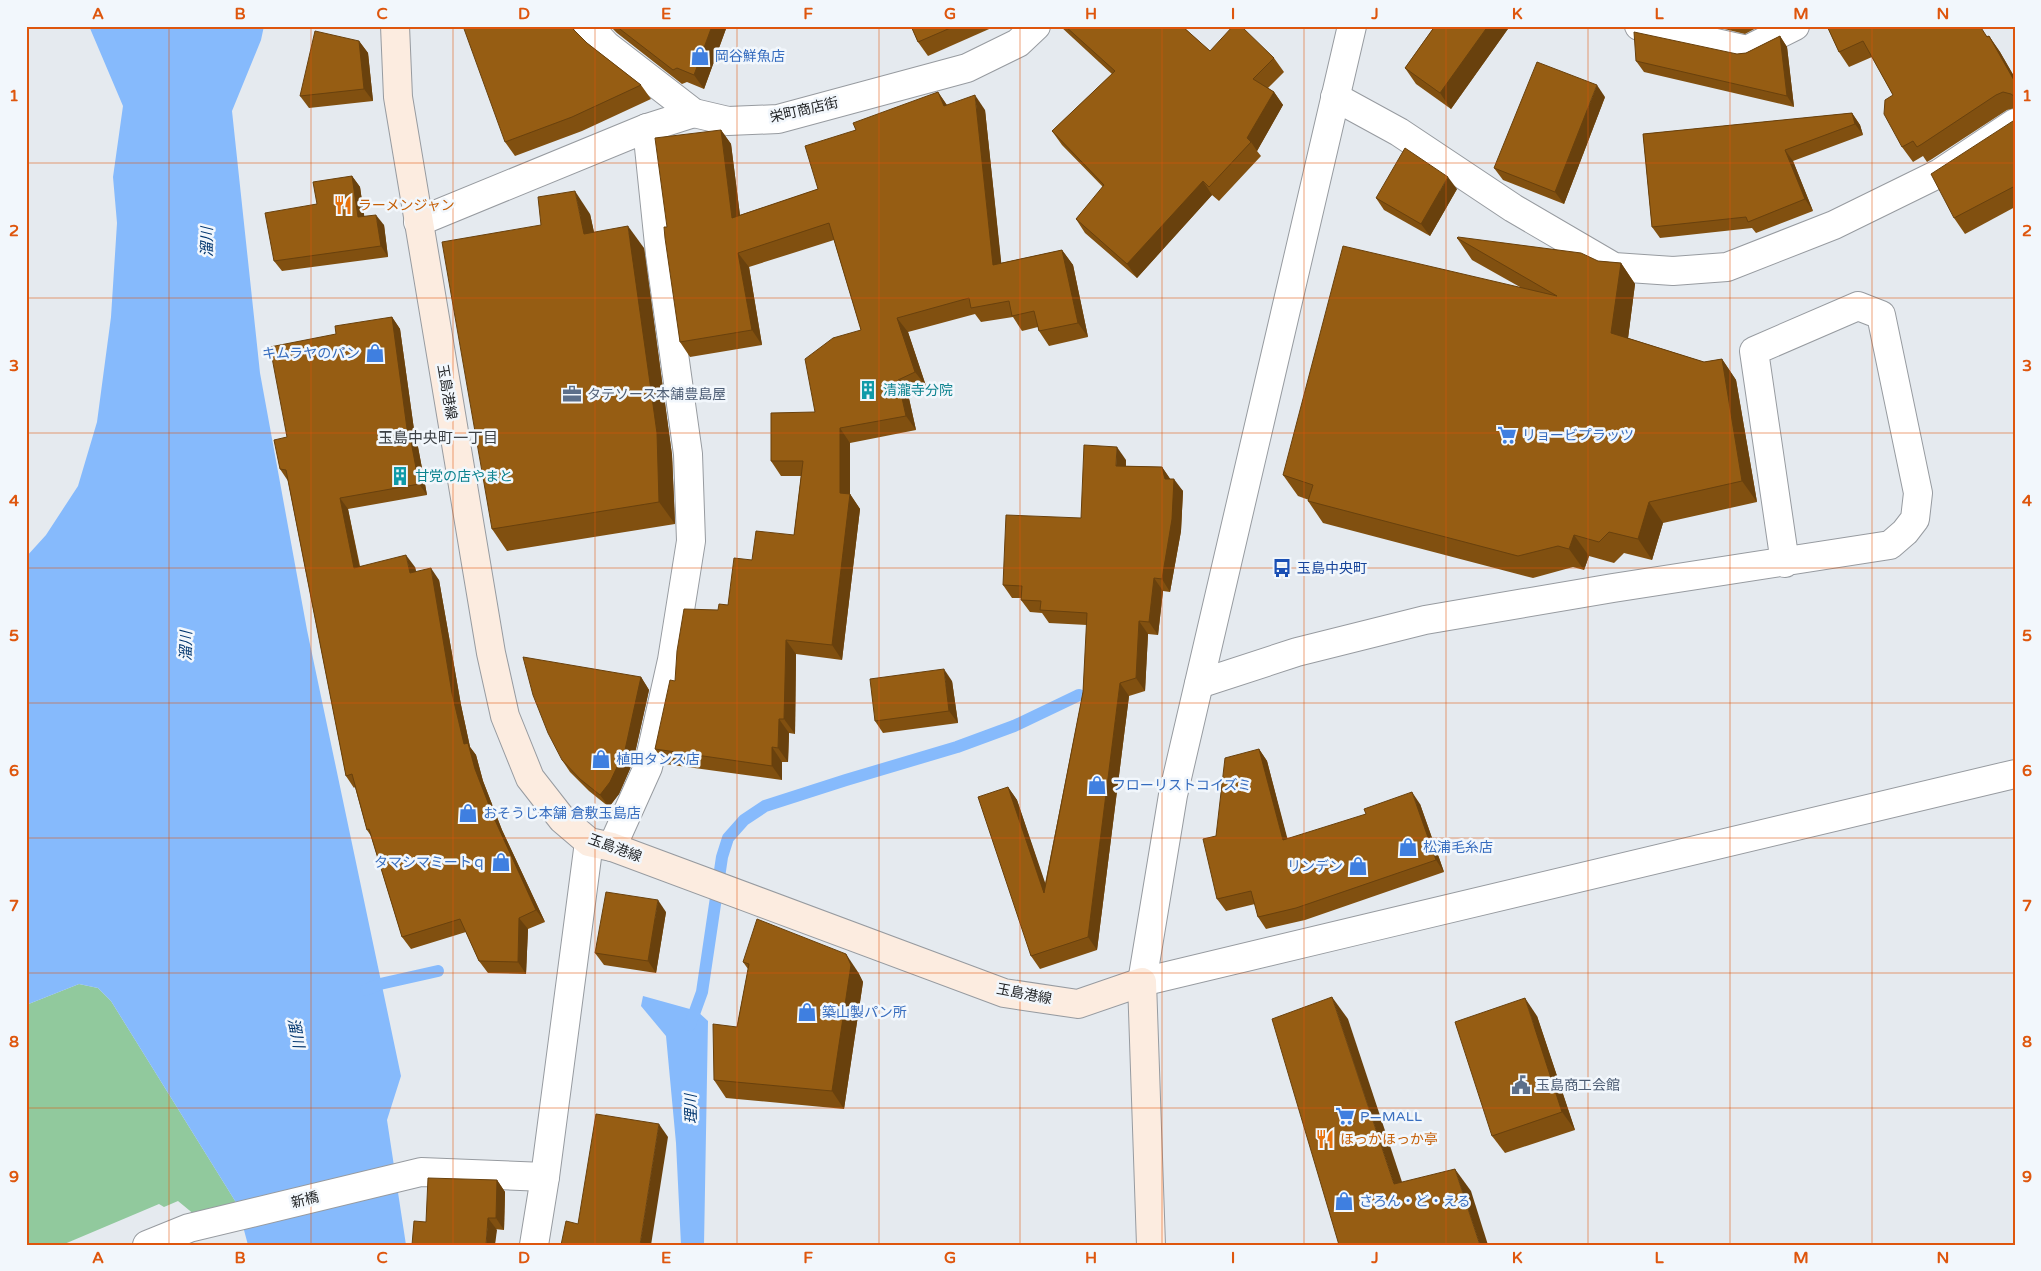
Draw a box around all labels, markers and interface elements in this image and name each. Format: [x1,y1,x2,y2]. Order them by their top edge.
text: A [92,4,104,24]
text: B [234,4,246,24]
text: C [376,4,388,24]
text: D [518,4,530,24]
text: E [661,4,671,24]
text: F [803,4,813,24]
text: G [944,4,956,24]
text: H [1085,4,1097,24]
text: I [1231,4,1235,24]
text: J [1370,4,1379,24]
text: K [1512,4,1523,24]
text: L [1654,4,1664,24]
text: M [1793,4,1809,24]
text: N [1937,4,1949,24]
shop icon: 岡谷鮮魚店 [689,45,711,67]
place label: 岡谷鮮魚店 [715,48,785,65]
text: 1 [9,86,19,106]
text: 1 [2022,86,2032,106]
street label: 栄町商店街 [768,94,840,126]
restaurant icon: ラーメンジャン [332,194,354,216]
place label: ラーメンジャン [358,197,455,214]
text: 2 [9,221,19,241]
text: 2 [2022,221,2032,241]
water label: 溜川 [198,225,216,257]
shop icon: キムラヤのパン [364,342,386,364]
place label: キムラヤのパン [262,345,360,362]
text: 3 [9,356,19,376]
text: 3 [2022,356,2032,376]
street label: 玉島港線 [434,363,460,421]
building icon: 清瀧寺分院 [857,379,879,401]
place label: 清瀧寺分院 [883,382,953,399]
office icon: タテソース本舗豊島屋 [561,383,583,405]
place label: タテソース本舗豊島屋 [587,386,726,403]
supermarket icon: リョービプラッツ [1496,424,1518,446]
place label: リョービプラッツ [1522,427,1634,444]
district label: 玉島中央町一丁目 [378,429,498,447]
building icon: 甘党の店やまと [389,465,411,487]
place label: 甘党の店やまと [415,468,513,485]
text: 4 [9,491,19,511]
text: 4 [2022,491,2032,511]
bus stop icon: 玉島中央町 [1271,557,1293,579]
place label: 玉島中央町 [1297,560,1367,577]
text: 5 [9,626,19,646]
text: 5 [2022,626,2032,646]
water label: 溜川 [177,629,195,661]
shop icon: 植田タンス店 [590,748,612,770]
place label: 植田タンス店 [616,751,700,768]
text: 6 [9,761,19,781]
text: 6 [2022,761,2032,781]
shop icon: フローリストコイズミ [1086,774,1108,796]
place label: フローリストコイズミ [1112,777,1252,794]
shop icon: おそうじ本舗 倉敷玉島店 [457,802,479,824]
place label: おそうじ本舗 倉敷玉島店 [483,805,641,822]
street label: 玉島港線 [586,830,644,866]
shop icon: 松浦毛糸店 [1397,836,1419,858]
place label: 松浦毛糸店 [1423,839,1493,856]
shop icon: タマシマミートｑ [490,851,512,873]
place label: タマシマミートｑ [374,854,486,871]
shop icon: リンデン [1347,855,1369,877]
place label: リンデン [1287,858,1343,875]
text: 7 [9,896,19,916]
text: 7 [2022,896,2032,916]
street label: 玉島港線 [995,980,1053,1008]
shop icon: 築山製パン所 [796,1001,818,1023]
place label: 築山製パン所 [822,1004,907,1021]
water label: 溜川 [284,1016,308,1051]
text: 8 [9,1032,19,1052]
text: 8 [2022,1032,2032,1052]
public building icon: 玉島商工会館 [1510,1074,1532,1096]
place label: 玉島商工会館 [1536,1077,1620,1094]
water label: 理川 [682,1092,700,1124]
supermarket icon: P―MALL [1334,1105,1356,1127]
place label: P―MALL [1360,1108,1422,1125]
restaurant icon: ほっかほっか亭 [1314,1128,1336,1150]
place label: ほっかほっか亭 [1340,1131,1438,1148]
text: 9 [9,1167,19,1187]
text: 9 [2022,1167,2032,1187]
street label: 新橋 [289,1188,321,1212]
shop icon: さろん・ど・える [1333,1190,1355,1212]
place label: さろん・ど・える [1359,1193,1471,1210]
text: A [92,1248,104,1268]
text: B [234,1248,246,1268]
text: C [376,1248,388,1268]
text: D [518,1248,530,1268]
text: E [661,1248,671,1268]
text: F [803,1248,813,1268]
text: G [944,1248,956,1268]
text: H [1085,1248,1097,1268]
text: I [1231,1248,1235,1268]
text: J [1370,1248,1379,1268]
text: K [1512,1248,1523,1268]
text: L [1654,1248,1664,1268]
text: M [1793,1248,1809,1268]
text: N [1937,1248,1949,1268]

